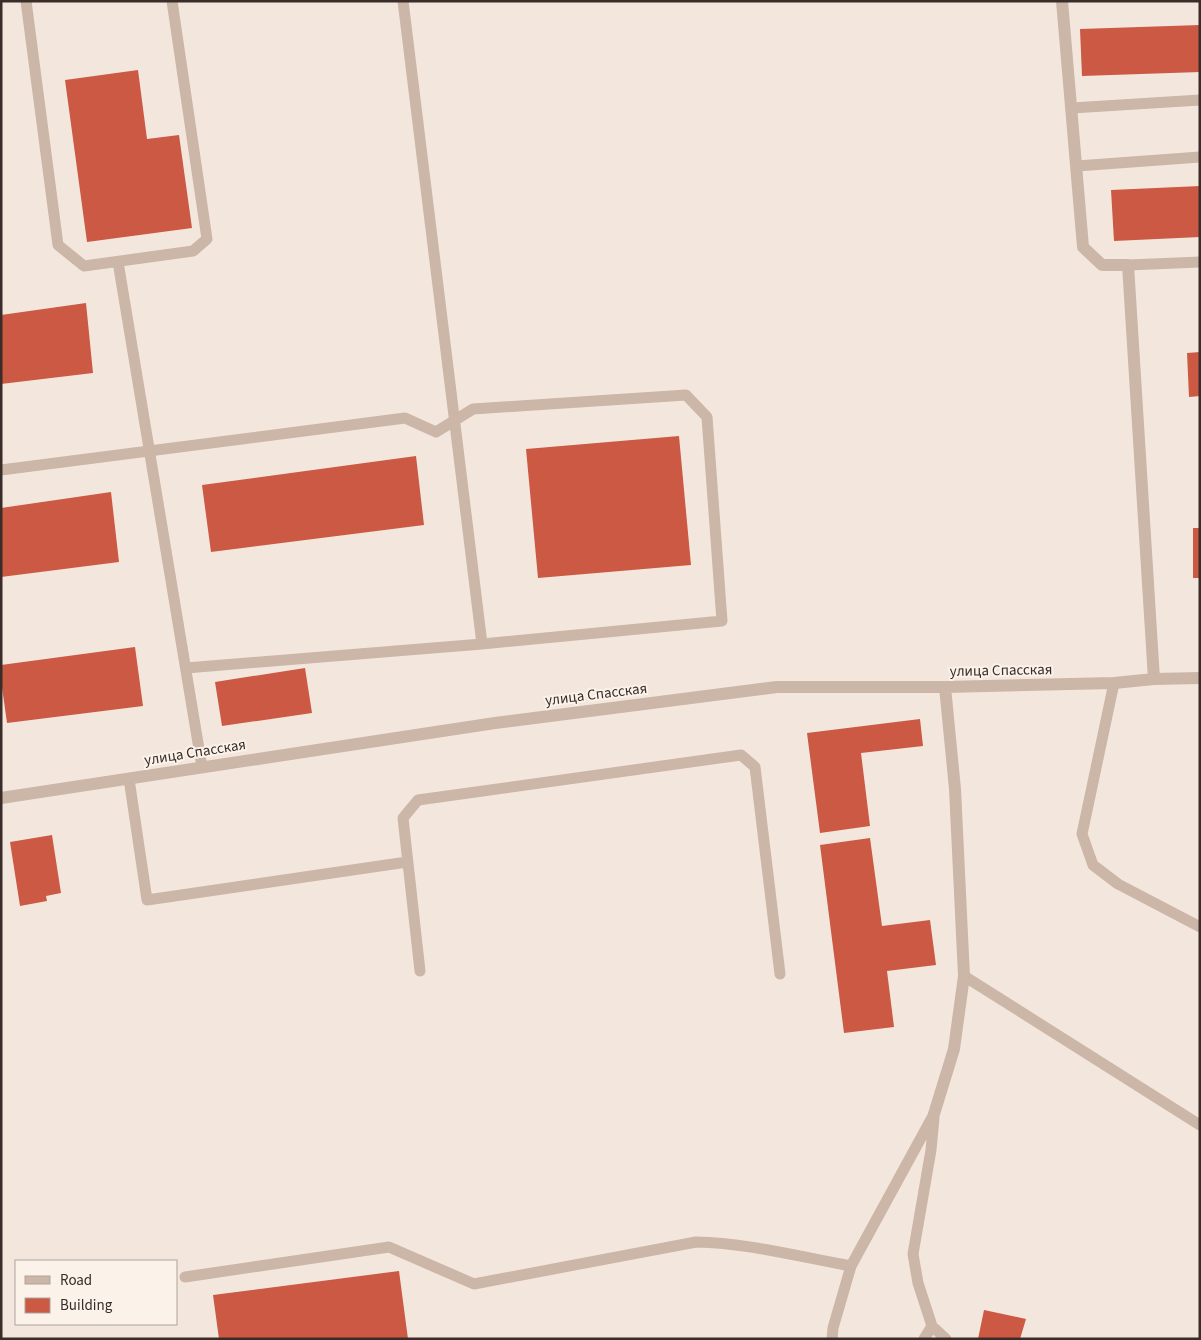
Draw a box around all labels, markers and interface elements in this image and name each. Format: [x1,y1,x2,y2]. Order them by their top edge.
street label: улица Спасская [949,659,1053,682]
street label: улица Спасская [544,678,648,711]
street label: улица Спасская [143,734,247,771]
legend [15,1260,178,1325]
text: Road [60,1270,92,1291]
text: Building [60,1295,113,1316]

